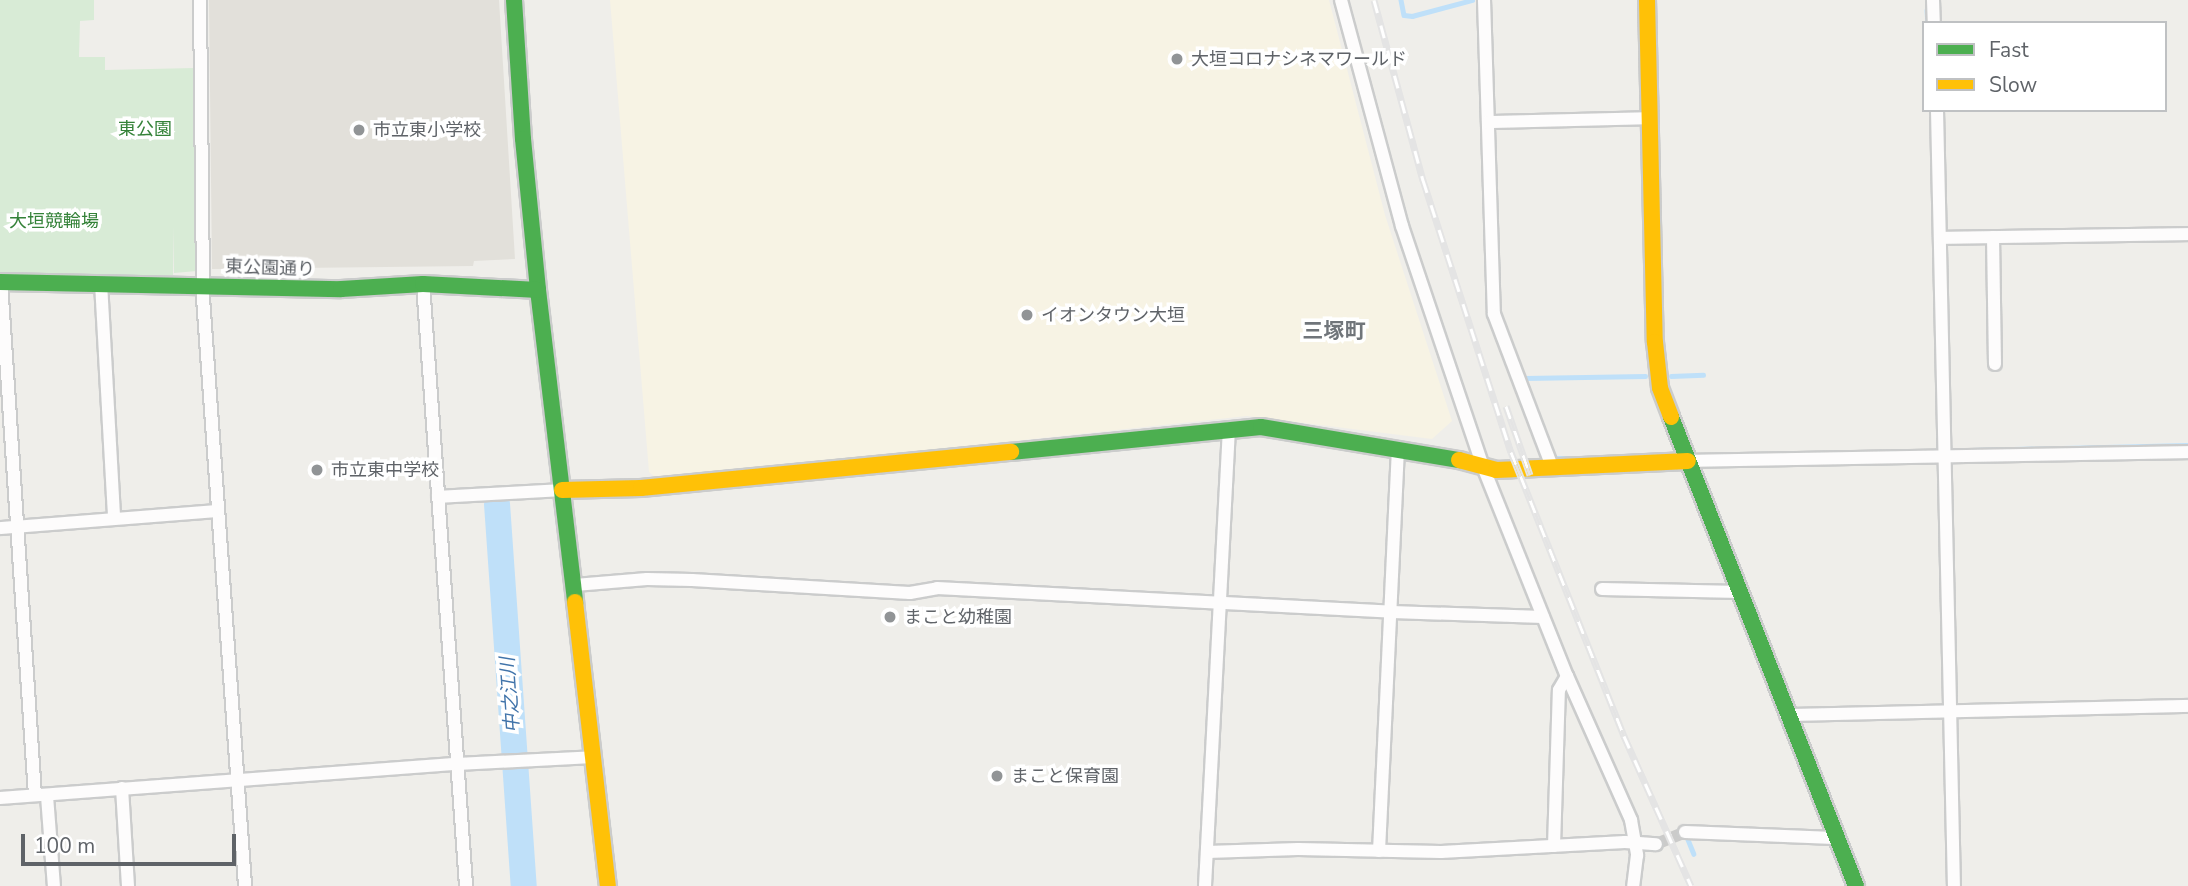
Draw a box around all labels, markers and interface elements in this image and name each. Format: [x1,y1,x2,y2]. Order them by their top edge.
legend [1922,21,2167,112]
text: Fast [1989,36,2029,64]
place label: 大垣コロナシネマワールド [1191,48,1407,70]
marker: 大垣コロナシネマワールド [1169,51,1185,67]
text: Slow [1989,71,2037,99]
park label: 東公園 [118,118,172,140]
place label: 市立東小学校 [373,119,481,141]
marker: 市立東小学校 [351,122,367,138]
park label: 大垣競輪場 [9,210,99,232]
street label: 東公園通り [225,256,315,280]
place label: イオンタウン大垣 [1041,304,1185,326]
marker: イオンタウン大垣 [1019,307,1035,323]
district label: 三塚町 [1303,318,1365,344]
place label: 市立東中学校 [331,459,439,481]
marker: 市立東中学校 [309,462,325,478]
place label: まこと幼稚園 [904,606,1012,628]
marker: まこと幼稚園 [882,609,898,625]
water label: 中之江川 [497,656,525,734]
place label: まこと保育園 [1011,765,1119,787]
marker: まこと保育園 [989,768,1005,784]
scale bar [24,820,240,864]
text: 100 m [34,832,95,860]

